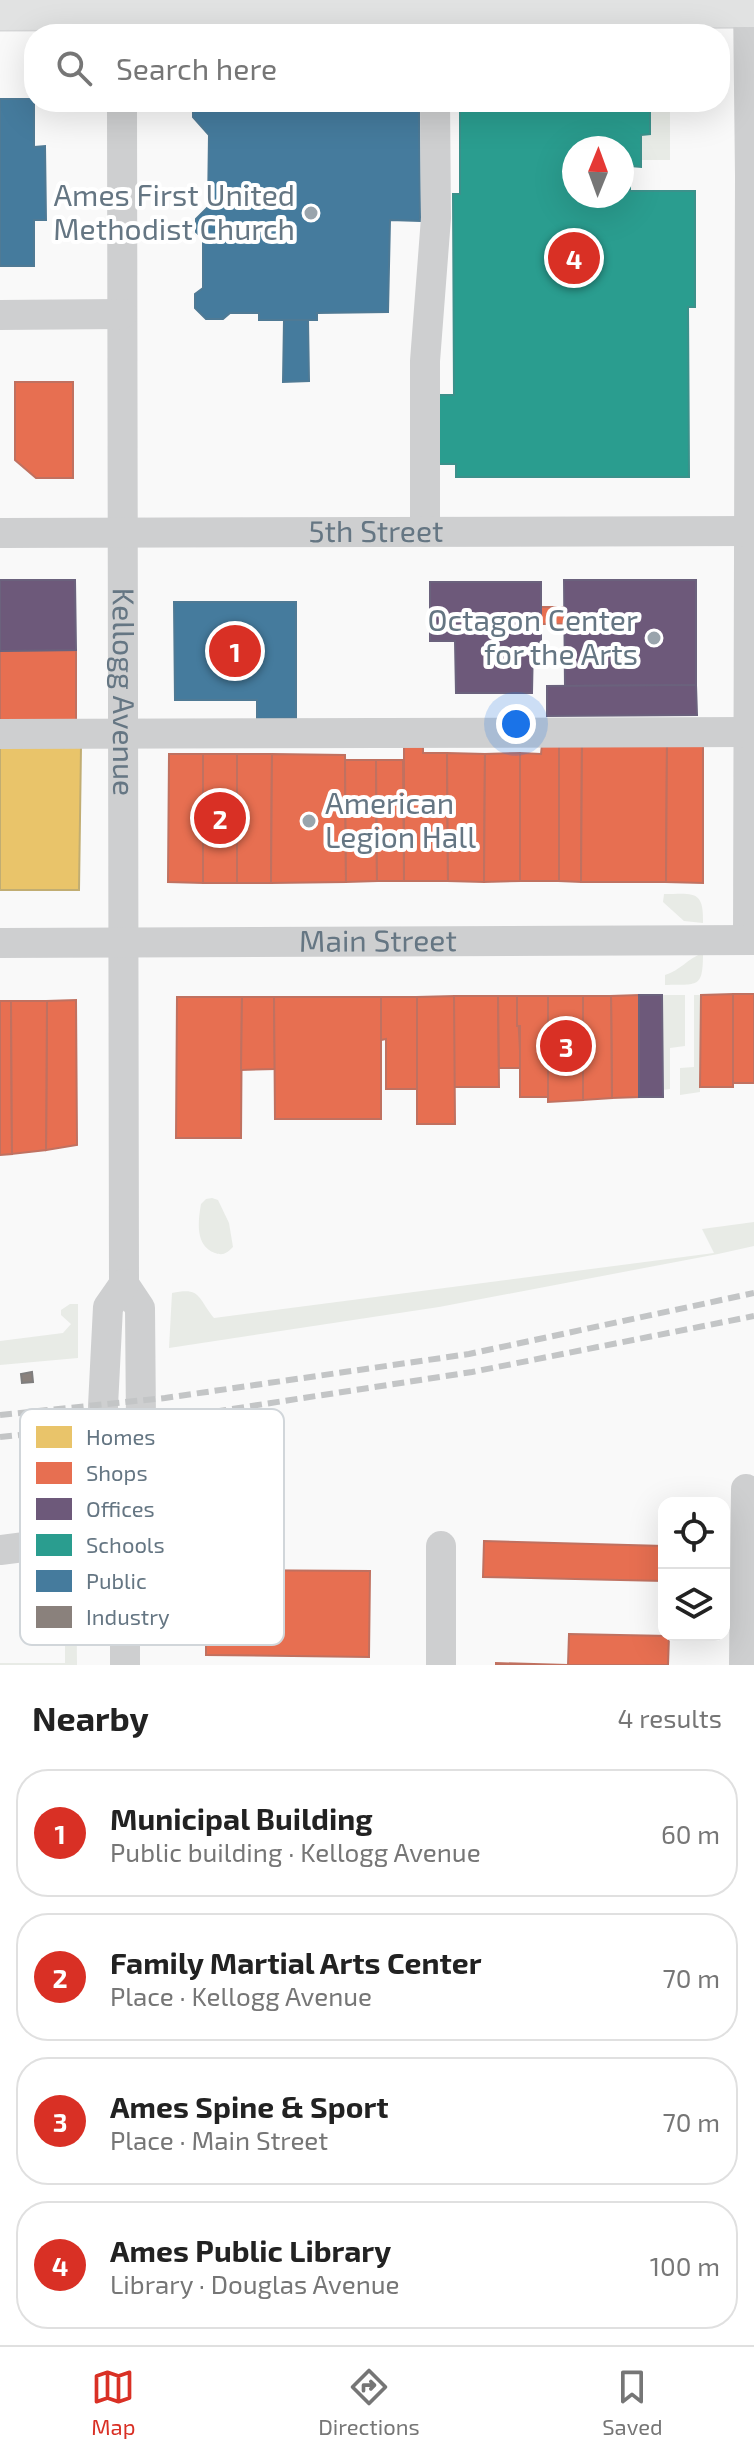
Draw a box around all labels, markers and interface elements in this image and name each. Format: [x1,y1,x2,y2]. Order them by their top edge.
search box [24,24,730,112]
icon: search [52,46,96,90]
text: Search here [116,50,277,86]
north arrow [562,136,634,208]
place label: Ames First United Methodist Church [53,176,295,246]
marker: Ames First United Methodist Church [302,204,320,222]
pin: 4 [548,228,600,288]
street label: 5th Street [308,512,444,548]
street label: Kellogg Avenue [107,588,143,796]
place label: Octagon Center for the Arts [427,601,638,671]
pin: 1 [209,621,261,681]
marker: Octagon Center for the Arts [645,629,663,647]
your location [496,704,536,744]
place label: American Legion Hall [325,784,476,854]
pin: 2 [194,788,246,848]
marker: American Legion Hall [300,812,318,830]
street label: Main Street [299,921,457,958]
pin: 3 [540,1016,592,1076]
legend [20,1409,284,1645]
text: Homes [86,1423,155,1449]
text: Shops [86,1459,148,1485]
text: Offices [86,1495,155,1521]
map controls [658,1497,730,1641]
button: locate [658,1497,730,1569]
text: Schools [86,1531,165,1557]
text: Public [86,1567,147,1593]
button: layers [658,1569,730,1641]
text: Industry [86,1603,170,1629]
text: Nearby [32,1697,149,1738]
text: 4 results [617,1702,722,1733]
text: Municipal Building [110,1800,373,1836]
text: 1 [54,1818,66,1849]
text: 60 m [661,1818,720,1849]
text: Public building · Kellogg Avenue [110,1836,481,1867]
text: Family Martial Arts Center [110,1944,482,1980]
text: 2 [52,1962,68,1993]
text: 70 m [662,1962,720,1993]
text: Place · Kellogg Avenue [110,1980,372,2011]
text: Ames Spine & Sport [110,2088,389,2124]
text: 3 [53,2106,67,2137]
text: 70 m [662,2106,720,2137]
text: Place · Main Street [110,2124,328,2155]
text: Ames Public Library [110,2232,391,2268]
text: 4 [52,2250,68,2281]
text: 100 m [650,2250,720,2281]
text: Library · Douglas Avenue [110,2268,400,2299]
tab: Map [91,2365,135,2439]
tab: Directions [318,2365,420,2439]
tab: Saved [602,2365,663,2439]

